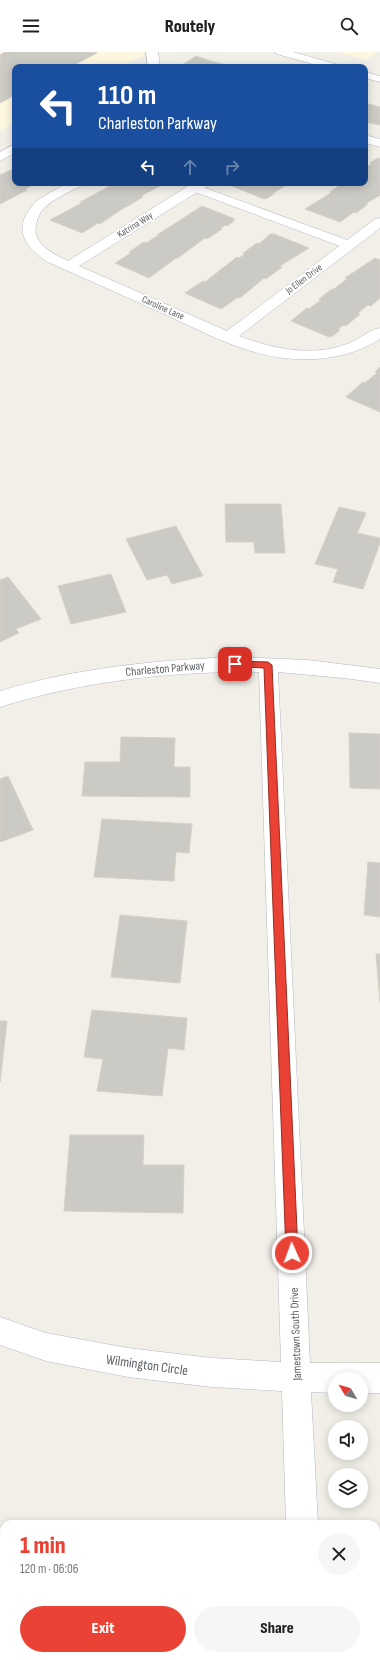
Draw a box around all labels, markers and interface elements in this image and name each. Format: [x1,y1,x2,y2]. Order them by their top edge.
icon: menu [20,15,42,37]
icon: search [338,15,360,37]
text: Routely [165,16,215,37]
text: 110 m [98,79,156,112]
icon: left [32,80,84,132]
text: Charleston Parkway [98,113,217,134]
icon: left [137,156,159,178]
icon: ahead [179,156,201,178]
icon: right [221,156,243,178]
street label: Katrina Way [115,209,155,241]
street label: Jo Ellen Drive [282,261,325,297]
street label: Caroline Lane [140,293,186,323]
pin [218,647,252,681]
icon: arrive [224,653,246,675]
street label: Charleston Parkway [125,658,206,680]
position arrow [271,1232,313,1274]
street label: Jamestown South Drive [287,1287,305,1382]
street label: Wilmington Circle [105,1351,189,1379]
north arrow [328,1372,368,1412]
map controls [328,1372,368,1508]
button: sound [328,1420,368,1460]
button: layers [328,1468,368,1508]
text: 1 min [20,1531,66,1560]
button: close [318,1533,360,1575]
text: 120 m · 06:06 [20,1561,78,1577]
button: Exit [20,1606,186,1652]
button: Share [194,1606,360,1652]

